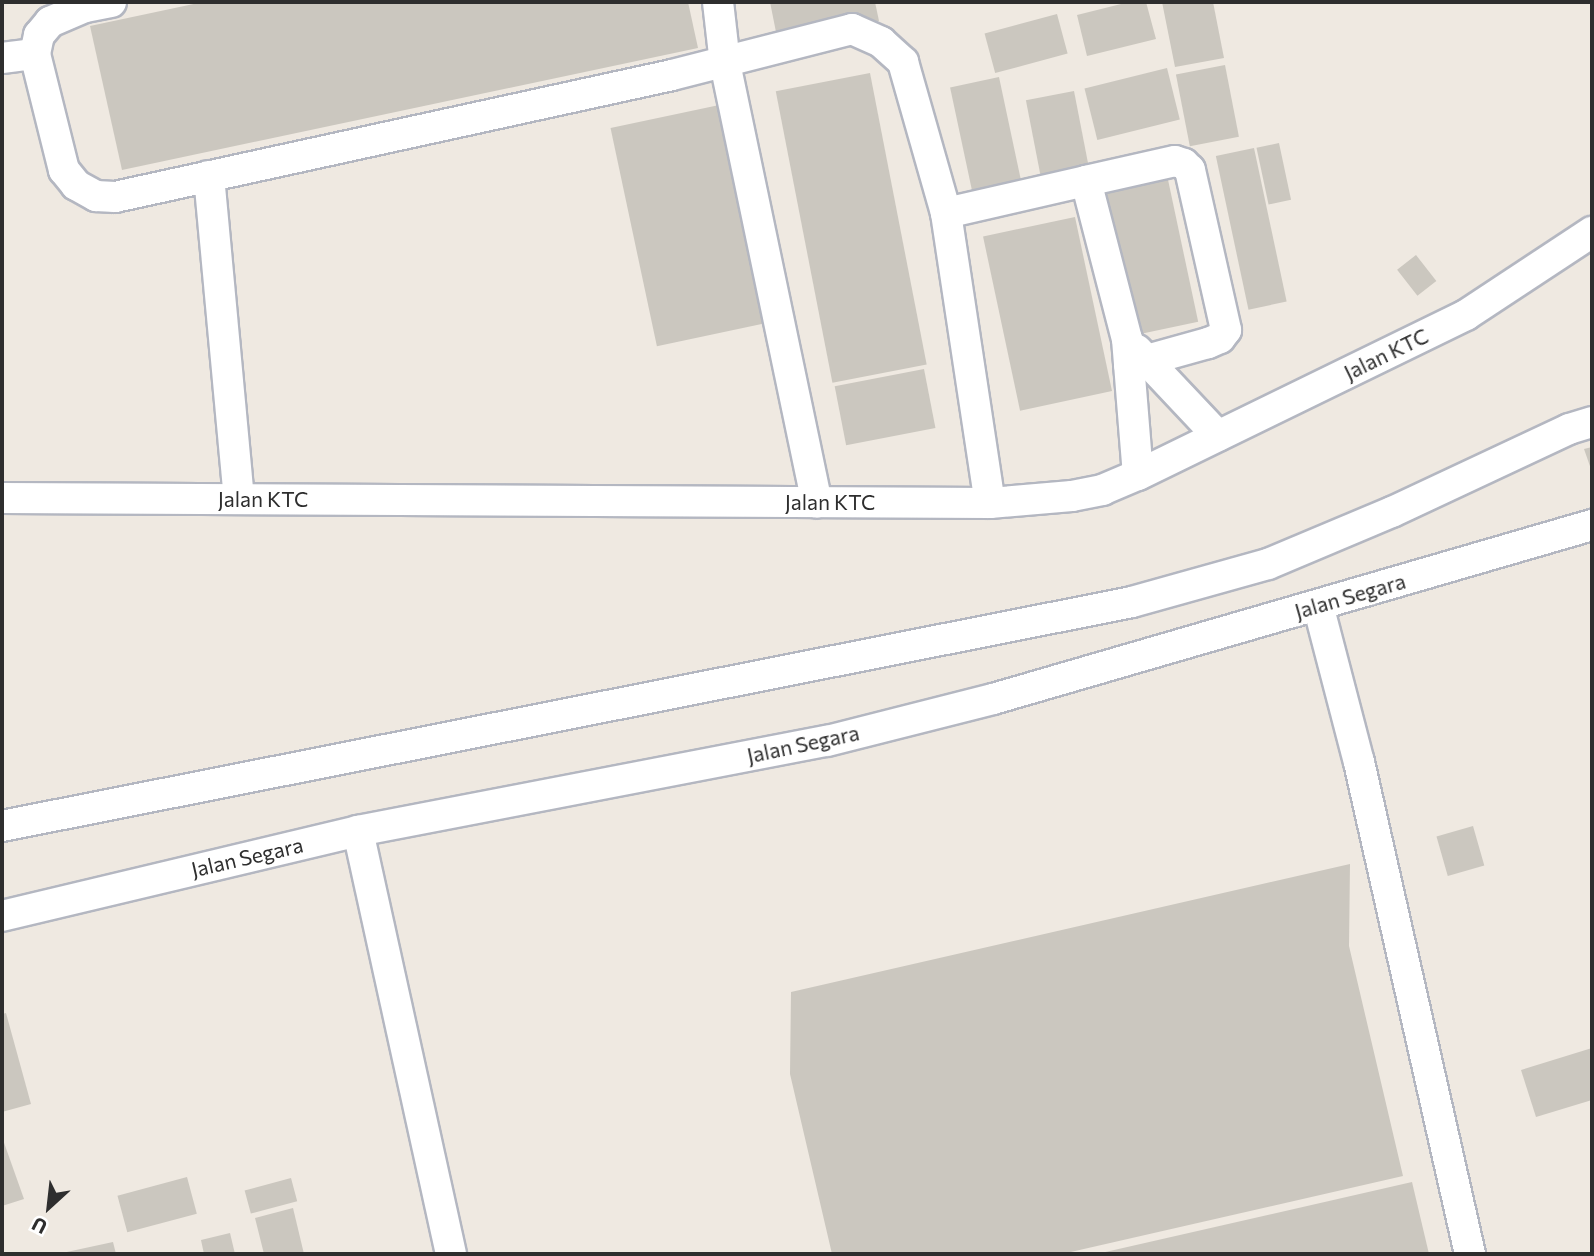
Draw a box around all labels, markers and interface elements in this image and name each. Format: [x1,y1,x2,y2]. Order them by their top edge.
street label: Jalan KTC [1340,323,1432,385]
street label: Jalan KTC [218,486,308,512]
street label: Jalan KTC [785,489,875,515]
street label: Jalan Segara [1292,568,1408,624]
street label: Jalan Segara [745,720,861,768]
street label: Jalan Segara [189,832,305,882]
north arrow [14,1172,84,1242]
text: U [28,1213,51,1240]

